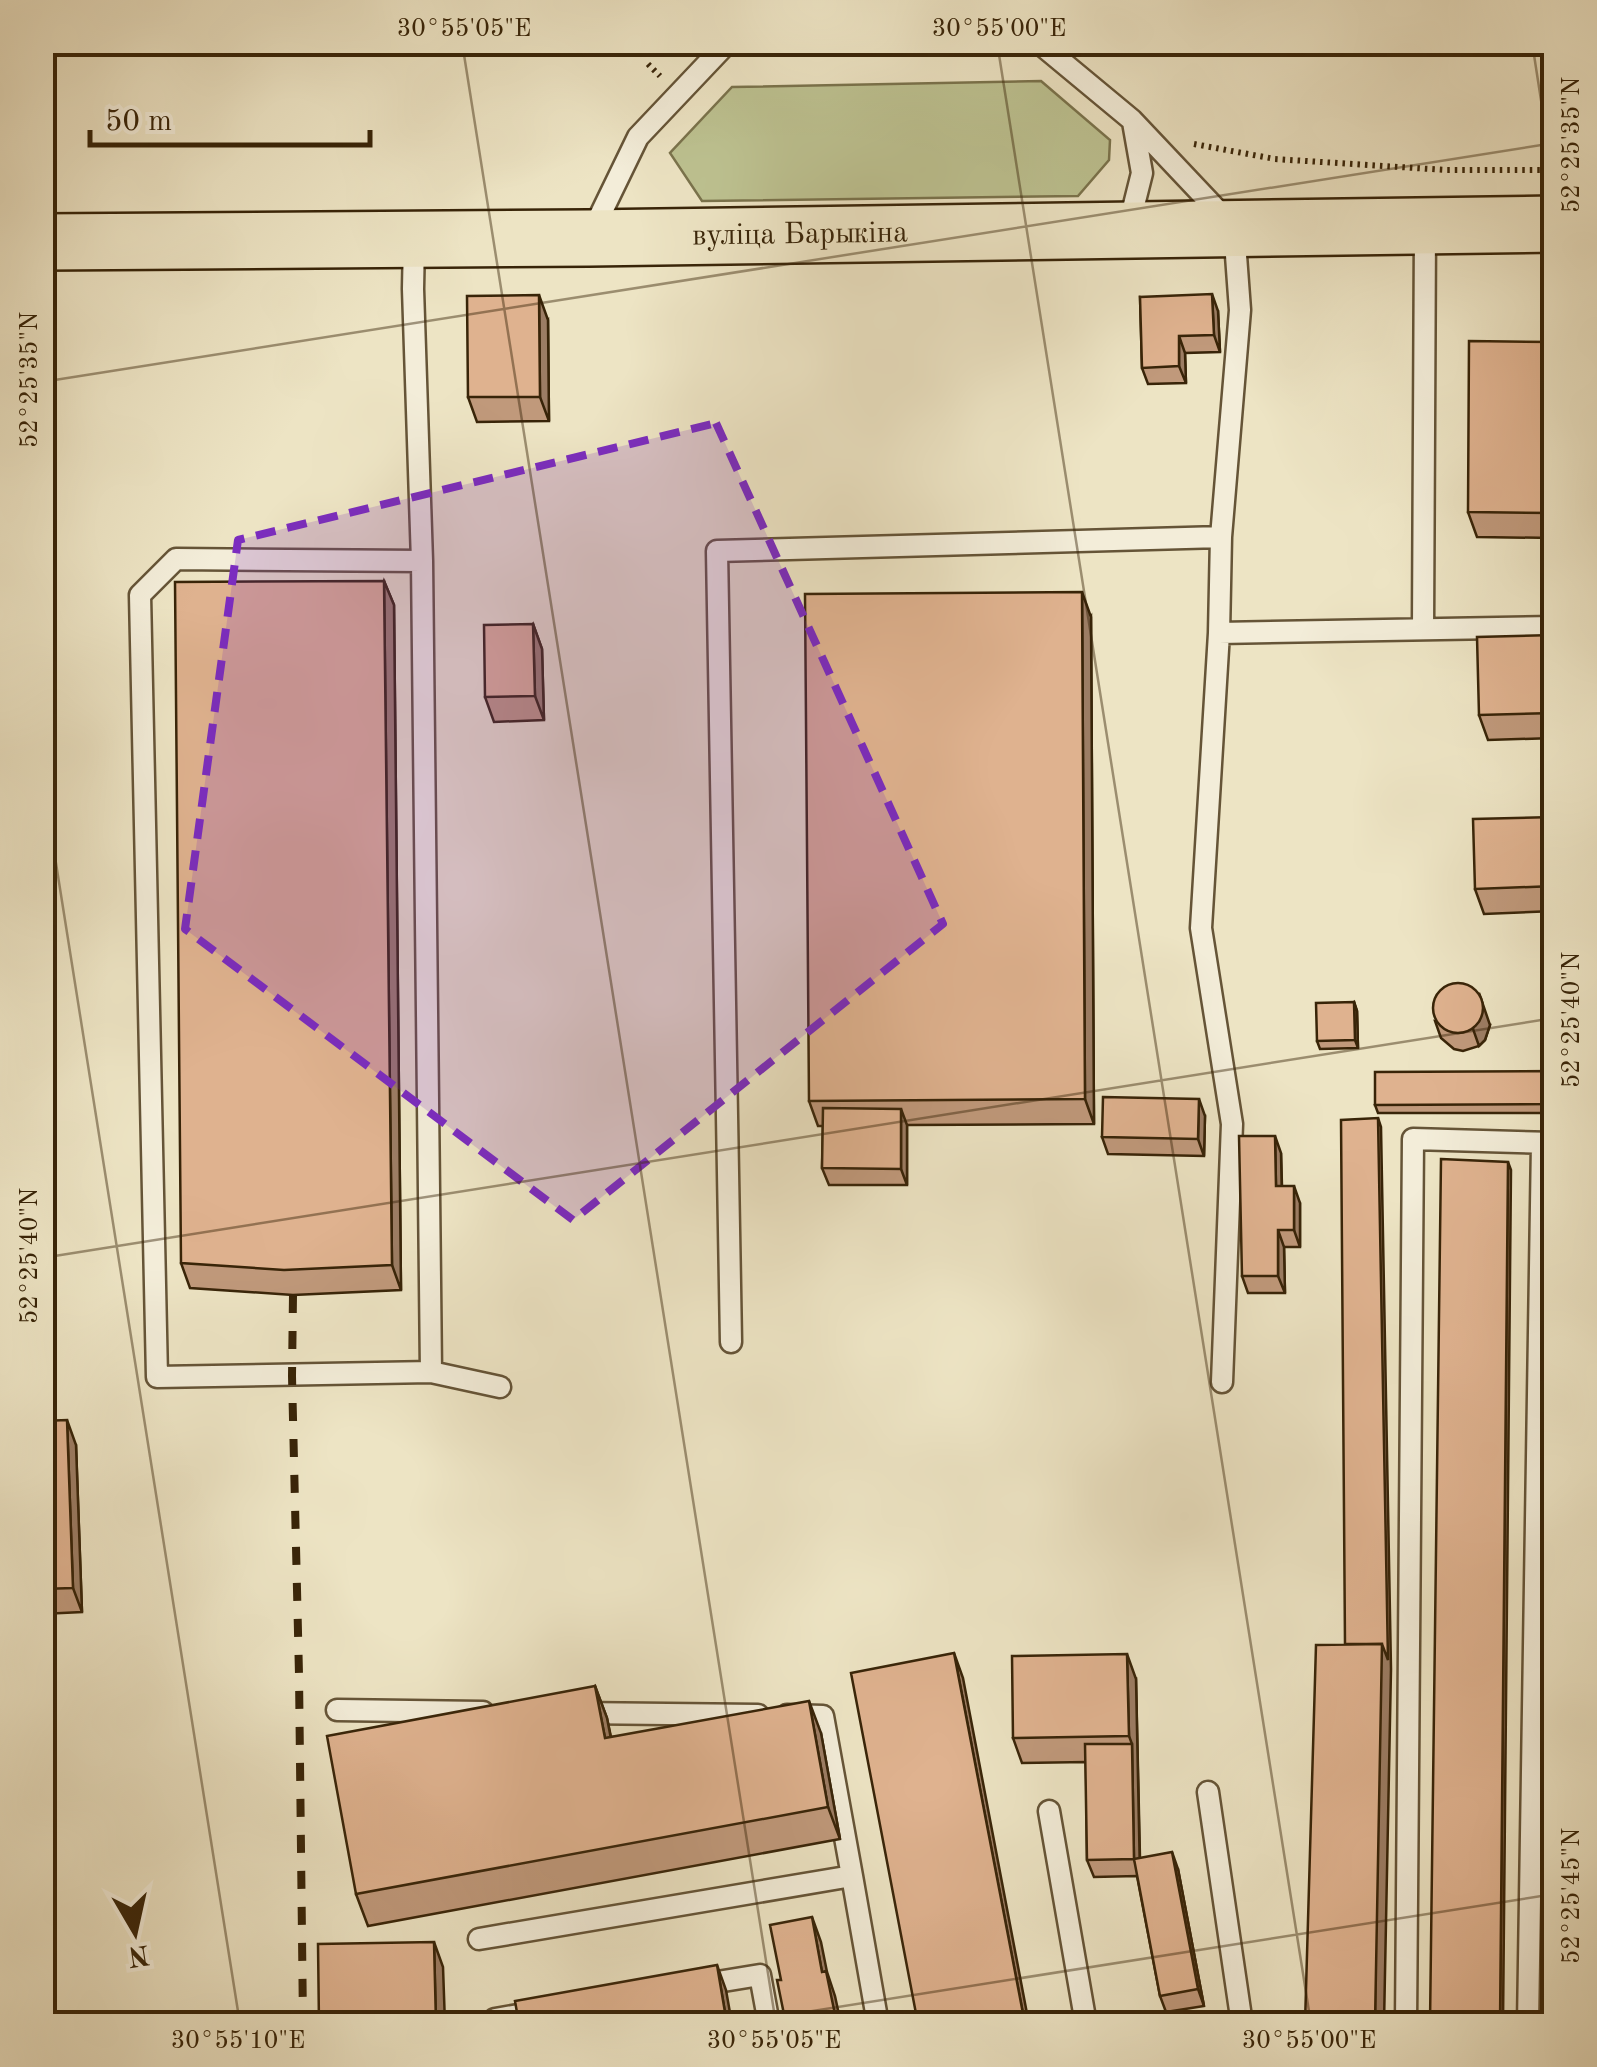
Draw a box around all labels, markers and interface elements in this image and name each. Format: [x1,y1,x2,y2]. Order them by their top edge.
text: 30°55'05"E [397,17,531,42]
text: 30°55'00"E [932,17,1066,42]
text: 52°25'35"N [1560,77,1585,213]
scale bar [90,85,370,147]
text: 50 m [105,107,172,137]
street label: вуліца Барыкіна [692,218,908,252]
text: 52°25'35"N [18,312,43,448]
text: 52°25'40"N [1560,952,1585,1088]
text: 52°25'40"N [18,1188,43,1324]
text: 52°25'45"N [1560,1828,1585,1964]
north arrow [85,1882,185,1982]
text: N [125,1938,151,1969]
text: 30°55'10"E [171,2029,305,2054]
text: 30°55'05"E [707,2029,841,2054]
text: 30°55'00"E [1242,2029,1376,2054]

